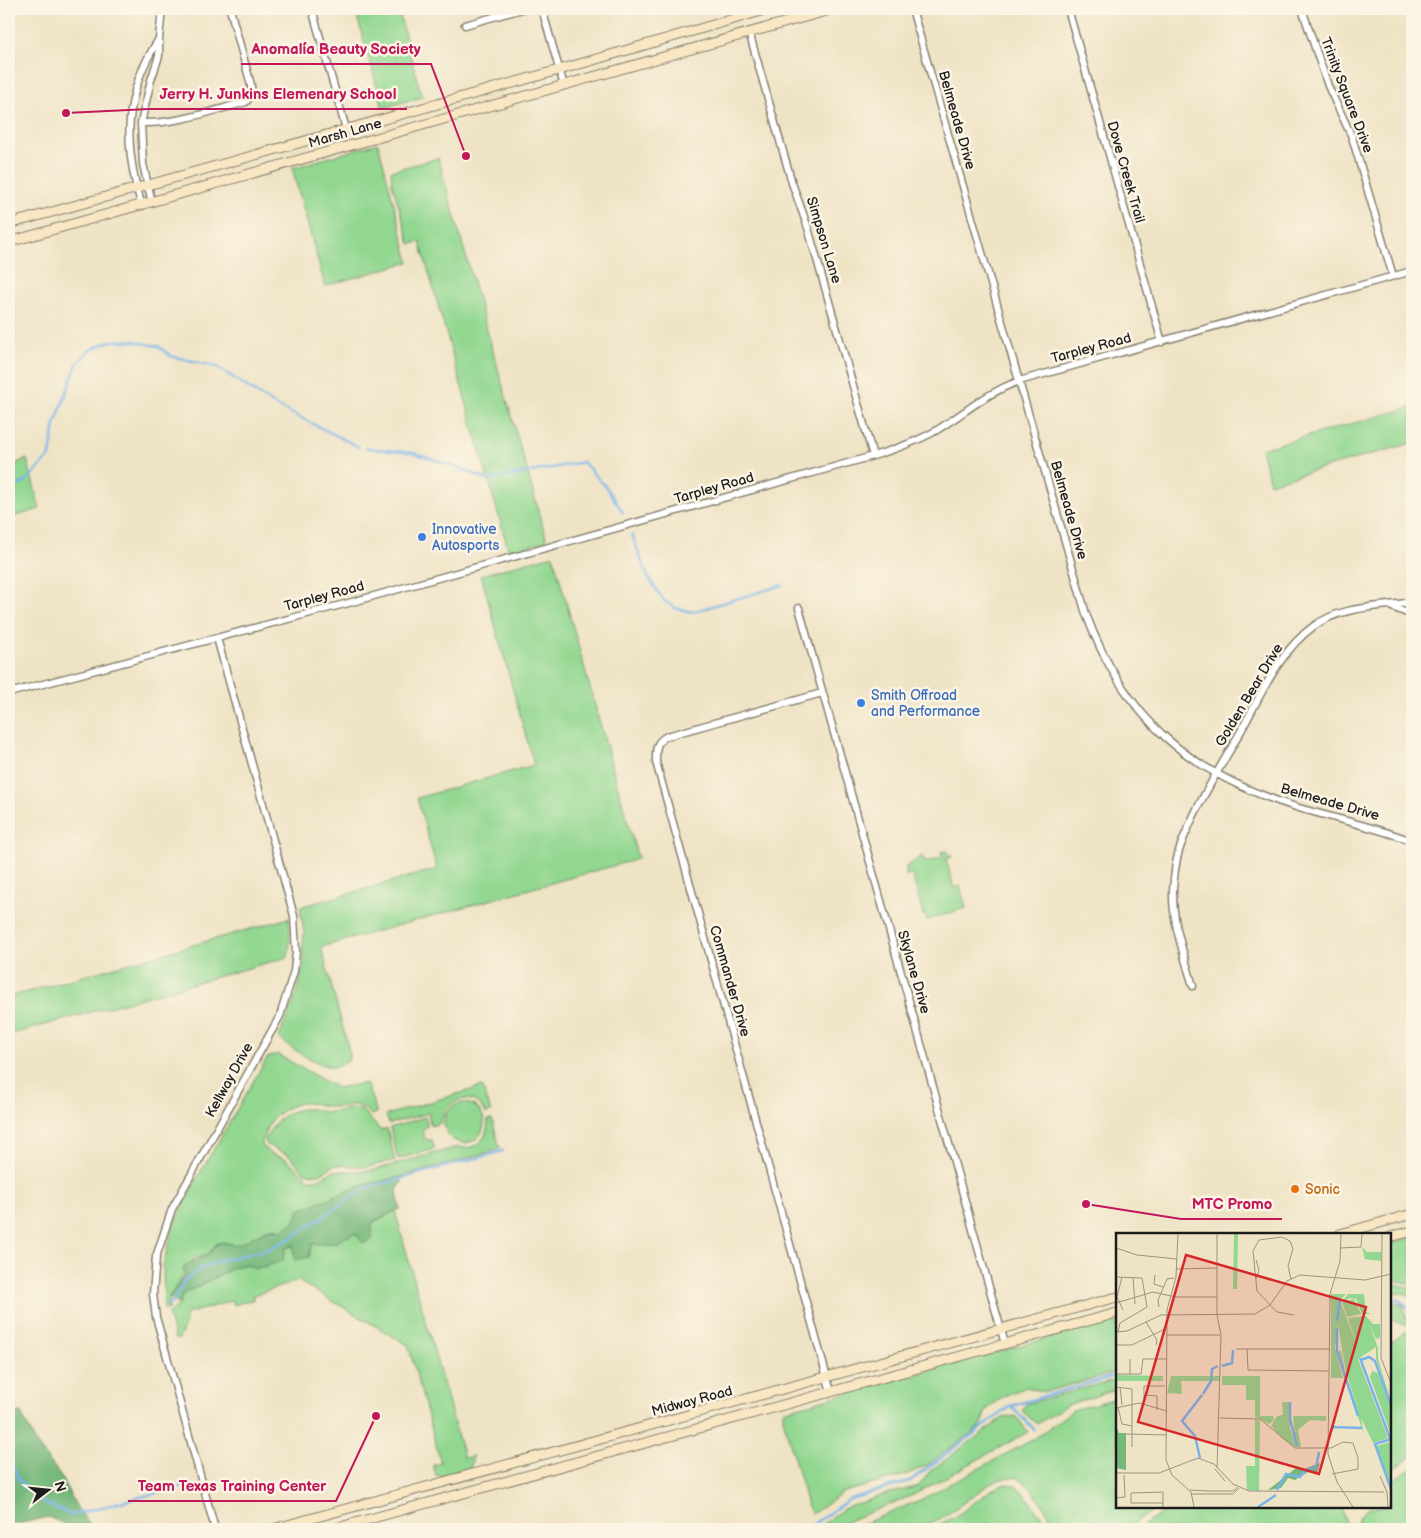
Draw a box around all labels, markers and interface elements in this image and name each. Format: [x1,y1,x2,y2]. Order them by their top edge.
callout: Anomalía Beauty Society [241,34,431,64]
street label: Trinity Square Drive [1317,35,1377,155]
text: Anomalía Beauty Society [250,40,421,59]
street label: Belmeade Drive [935,69,979,171]
callout: Jerry H. Junkins Elemenary School [149,79,407,109]
text: Jerry H. Junkins Elemenary School [160,85,396,104]
street label: Marsh Lane [306,114,384,152]
street label: Dove Creek Trail [1103,119,1149,225]
street label: Simpson Lane [803,195,845,285]
street label: Tarpley Road [1049,329,1133,367]
street label: Belmeade Drive [1047,459,1091,561]
street label: Tarpley Road [672,468,756,508]
place label: Innovative Autosports [432,521,499,554]
marker: Innovative Autosports [416,531,428,543]
street label: Tarpley Road [282,577,366,615]
street label: Golden Bear Drive [1212,640,1286,750]
place label: Smith Offroad and Performance [871,687,980,720]
marker: Smith Offroad and Performance [855,697,867,709]
street label: Belmeade Drive [1279,780,1381,824]
street label: Commander Drive [706,923,754,1039]
street label: Skylane Drive [894,928,934,1016]
street label: Kellway Drive [202,1040,256,1120]
place label: Sonic [1305,1181,1340,1198]
marker: Sonic [1289,1183,1301,1195]
callout: MTC Promo [1181,1189,1282,1219]
text: MTC Promo [1192,1195,1273,1214]
inset map [1116,1233,1391,1508]
street label: Midway Road [650,1382,734,1420]
north arrow [22,1466,72,1516]
callout: Team Texas Training Center [128,1471,336,1501]
text: Team Texas Training Center [138,1477,327,1496]
text: N [50,1479,70,1494]

